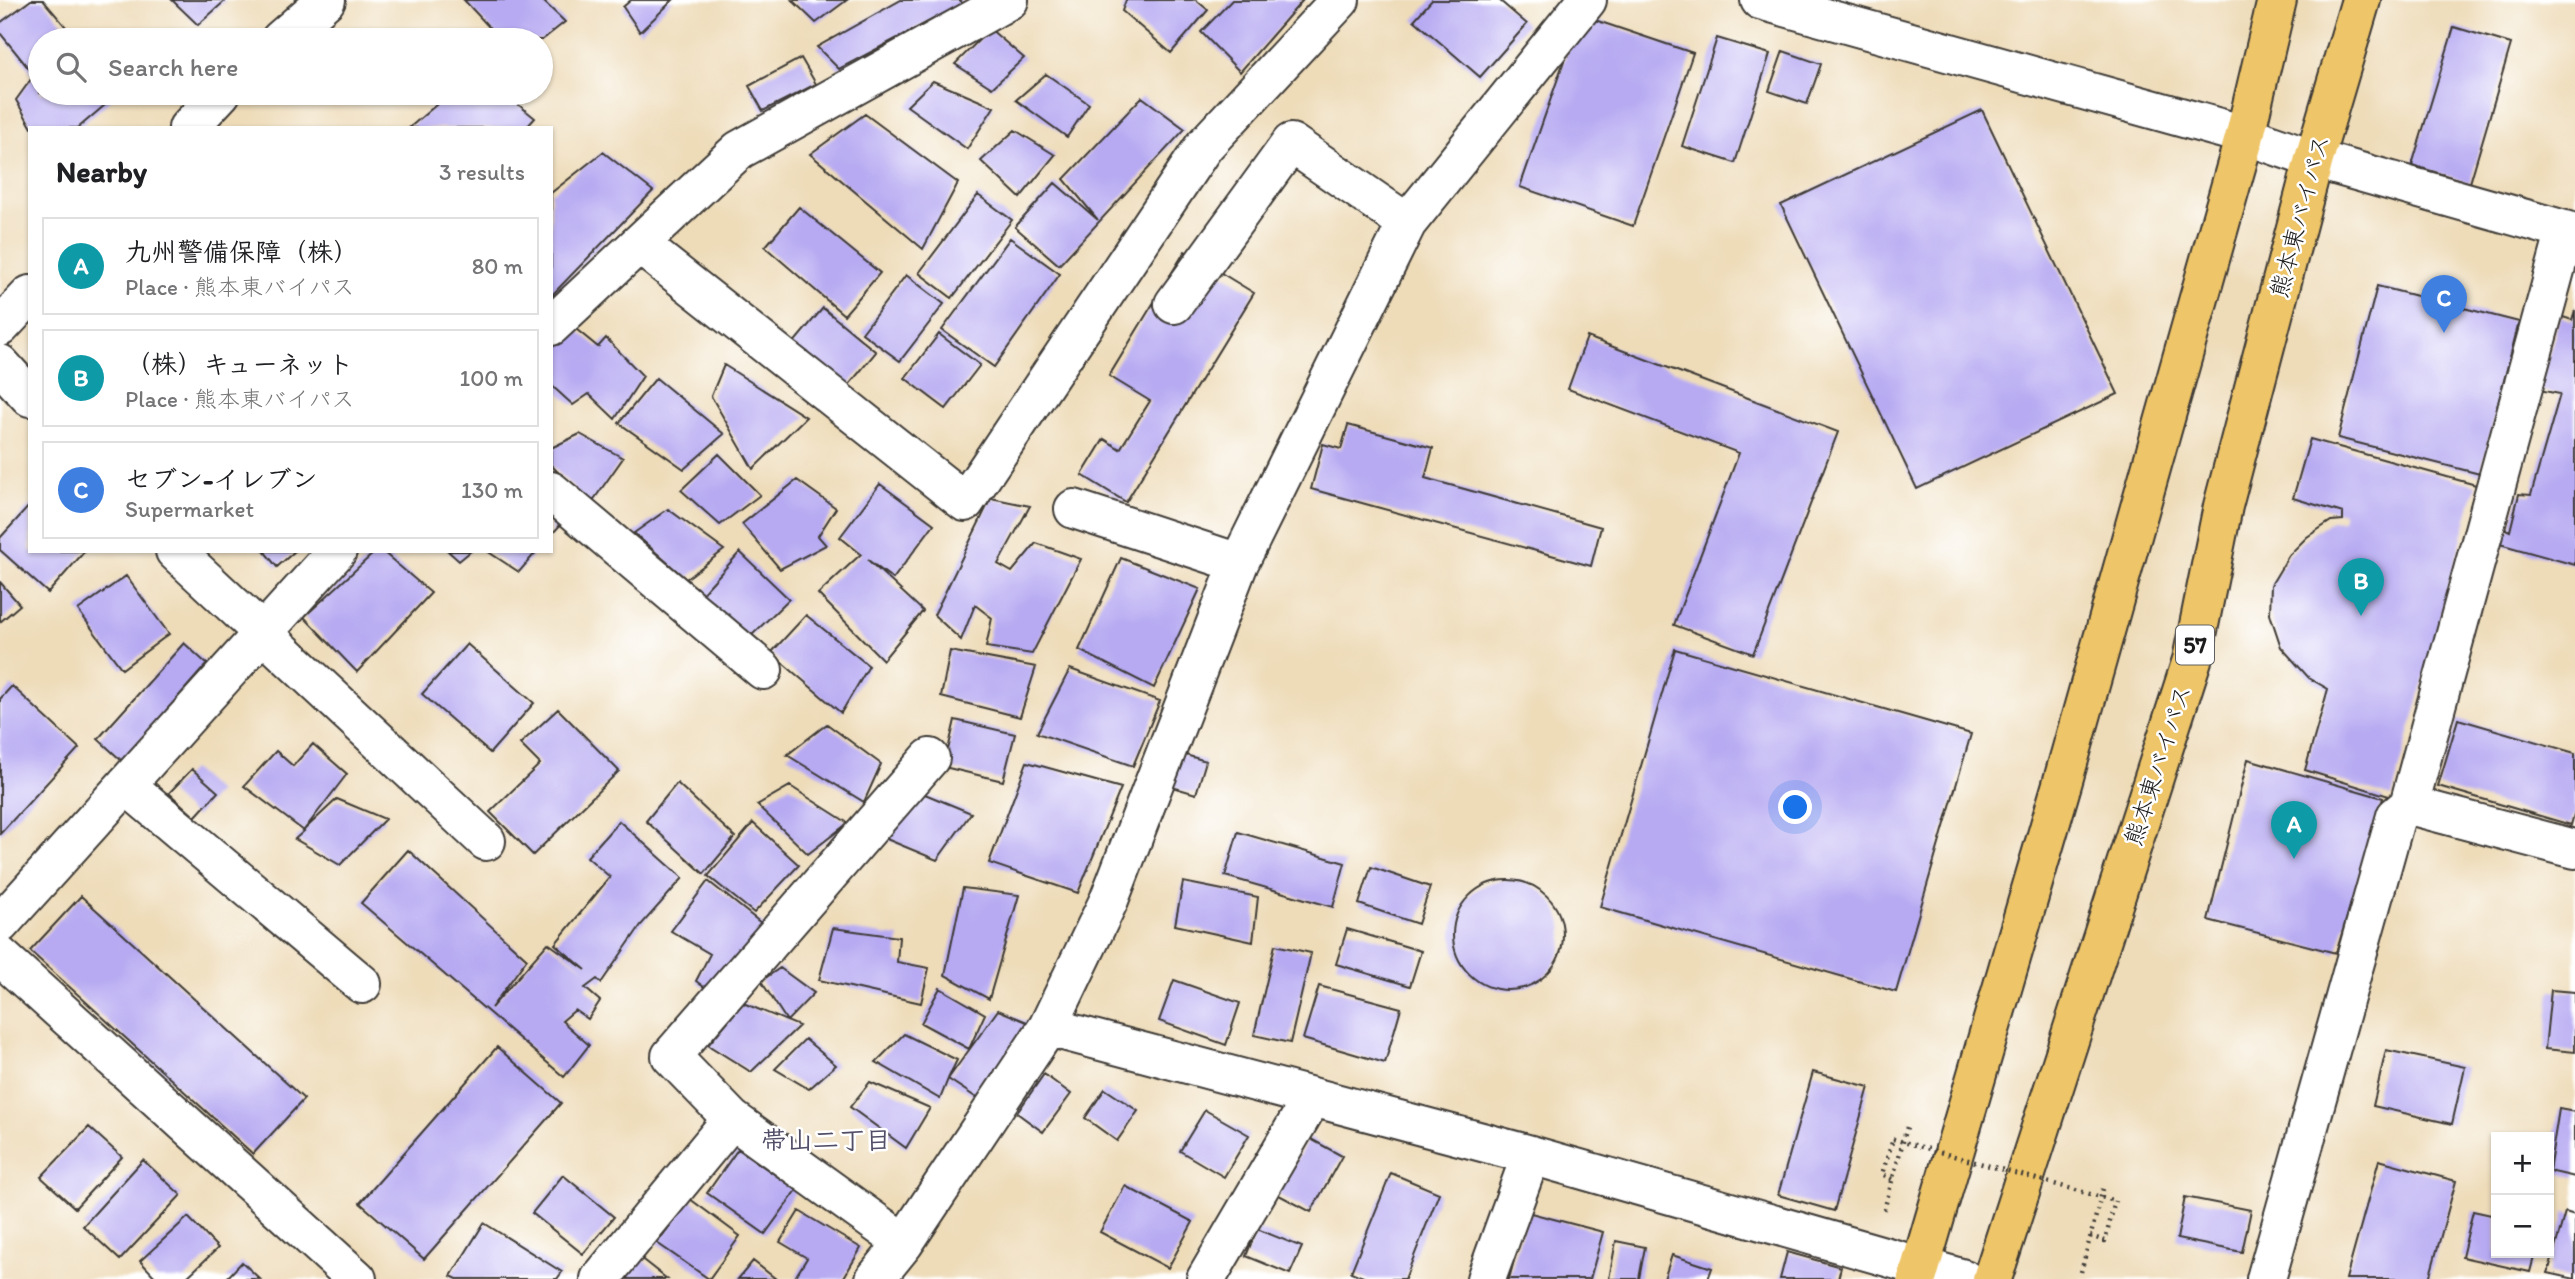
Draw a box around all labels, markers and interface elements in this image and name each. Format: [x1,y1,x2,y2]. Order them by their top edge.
search box [28,28,553,105]
icon: search [52,48,90,86]
text: Search here [108,51,238,83]
street label: 熊本東バイパス [2264,131,2335,301]
text: Nearby [56,153,147,190]
text: 3 results [439,158,525,186]
text: 九州警備保障（株） [125,236,359,268]
text: A [74,252,88,280]
text: 80 m [472,252,523,280]
text: Place · 熊本東バイパス [125,273,354,301]
pin: C [2421,275,2467,333]
text: （株）キューネット [125,348,354,380]
text: B [74,364,88,392]
text: 100 m [459,364,523,392]
text: Place · 熊本東バイパス [125,385,354,413]
text: セブン-イレブン [125,463,317,495]
text: C [74,476,88,504]
text: 130 m [461,476,523,504]
text: Supermarket [125,495,254,523]
pin: B [2338,558,2384,616]
road number: 57 [2176,625,2214,664]
street label: 熊本東バイパス [2118,681,2197,849]
your location [1778,790,1812,824]
pin: A [2271,801,2317,859]
district label: 帯山二丁目 [761,1124,891,1156]
map controls [2491,1132,2554,1258]
button: + [2491,1132,2554,1195]
button: − [2491,1195,2554,1258]

